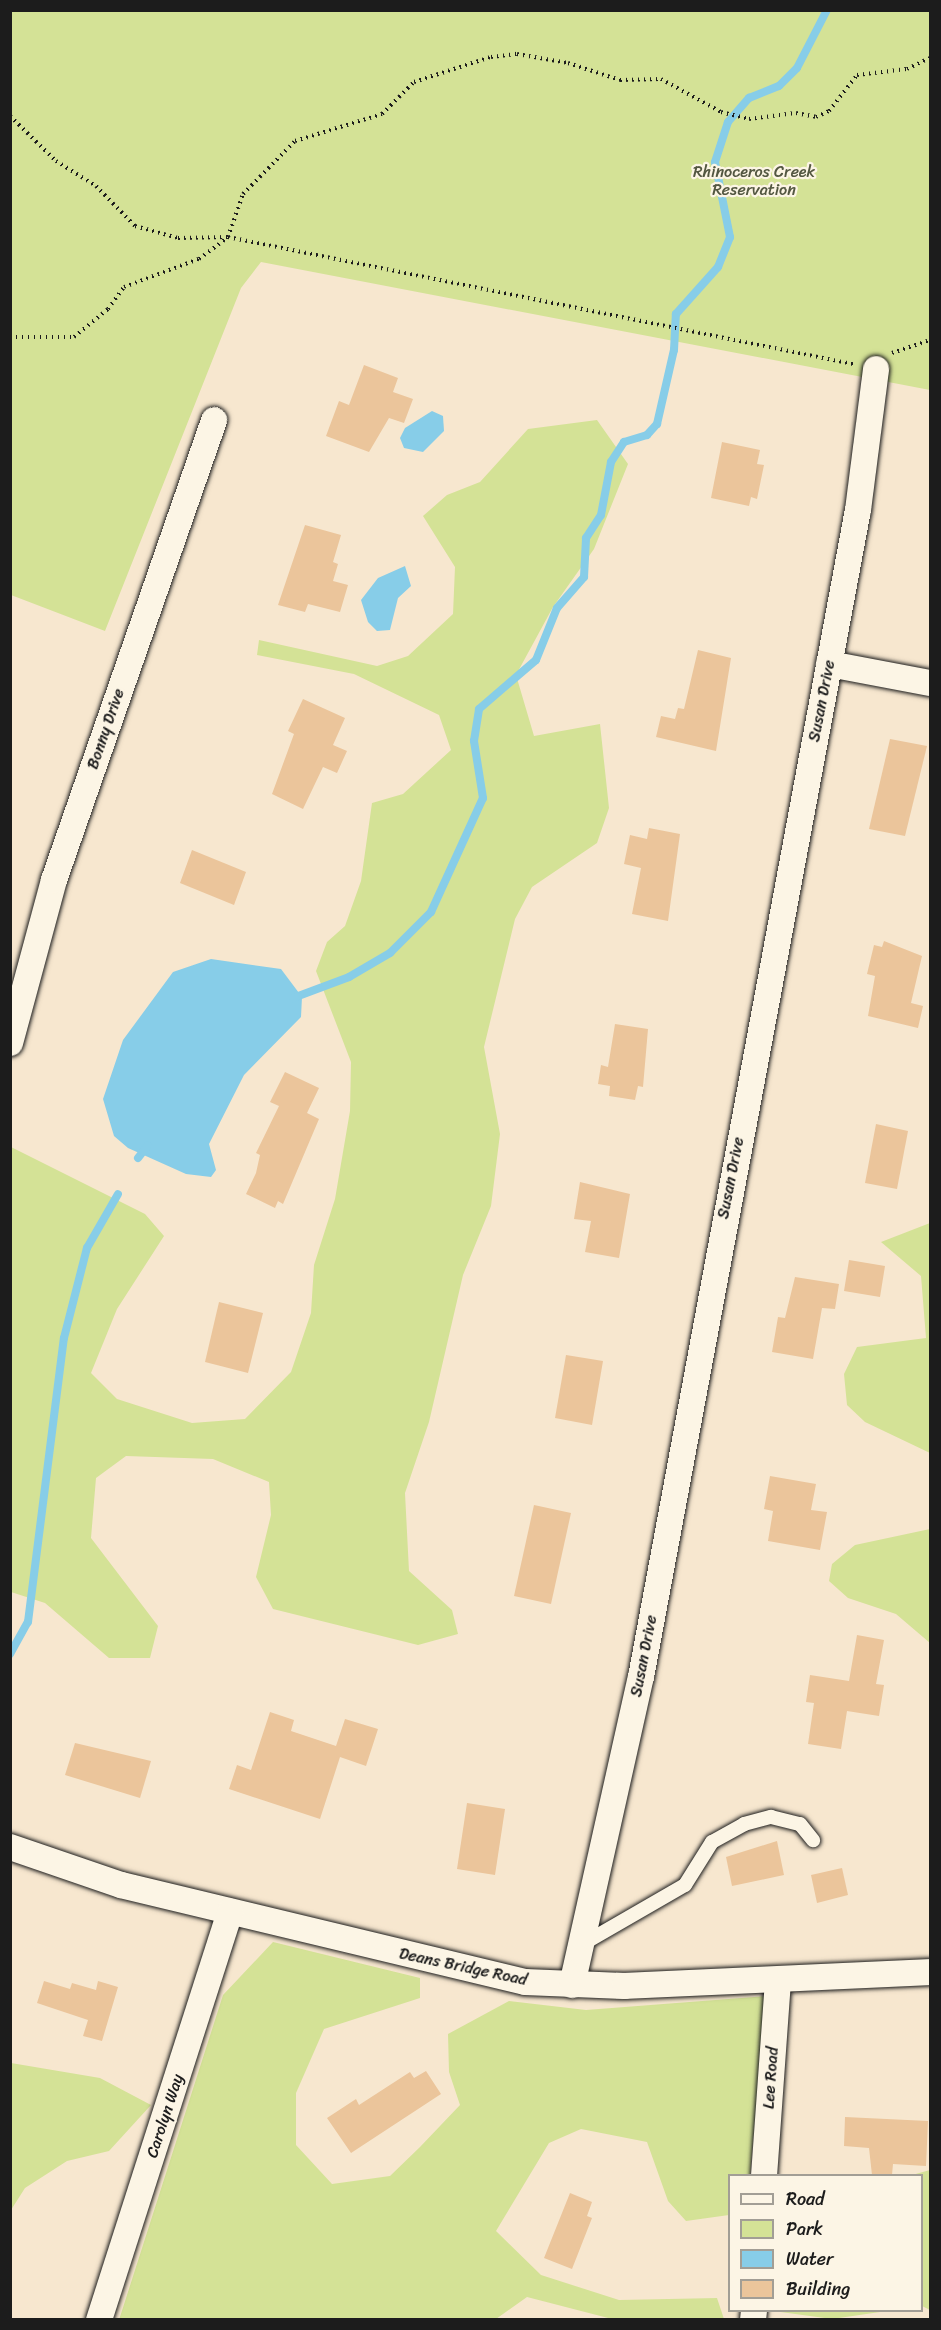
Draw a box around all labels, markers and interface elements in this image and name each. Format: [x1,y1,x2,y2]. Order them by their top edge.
park label: Rhinoceros Creek Reservation [693,162,815,200]
street label: Susan Drive [805,658,839,744]
street label: Bonny Drive [83,686,129,772]
street label: Susan Drive [714,1135,748,1221]
street label: Susan Drive [627,1613,661,1699]
street label: Deans Bridge Road [397,1944,529,1990]
street label: Lee Road [759,2046,783,2110]
street label: Carolyn Way [142,2072,188,2160]
legend [728,2174,923,2312]
text: Road [786,2183,825,2215]
text: Park [786,2213,823,2245]
text: Water [786,2243,833,2275]
text: Building [786,2273,850,2305]

